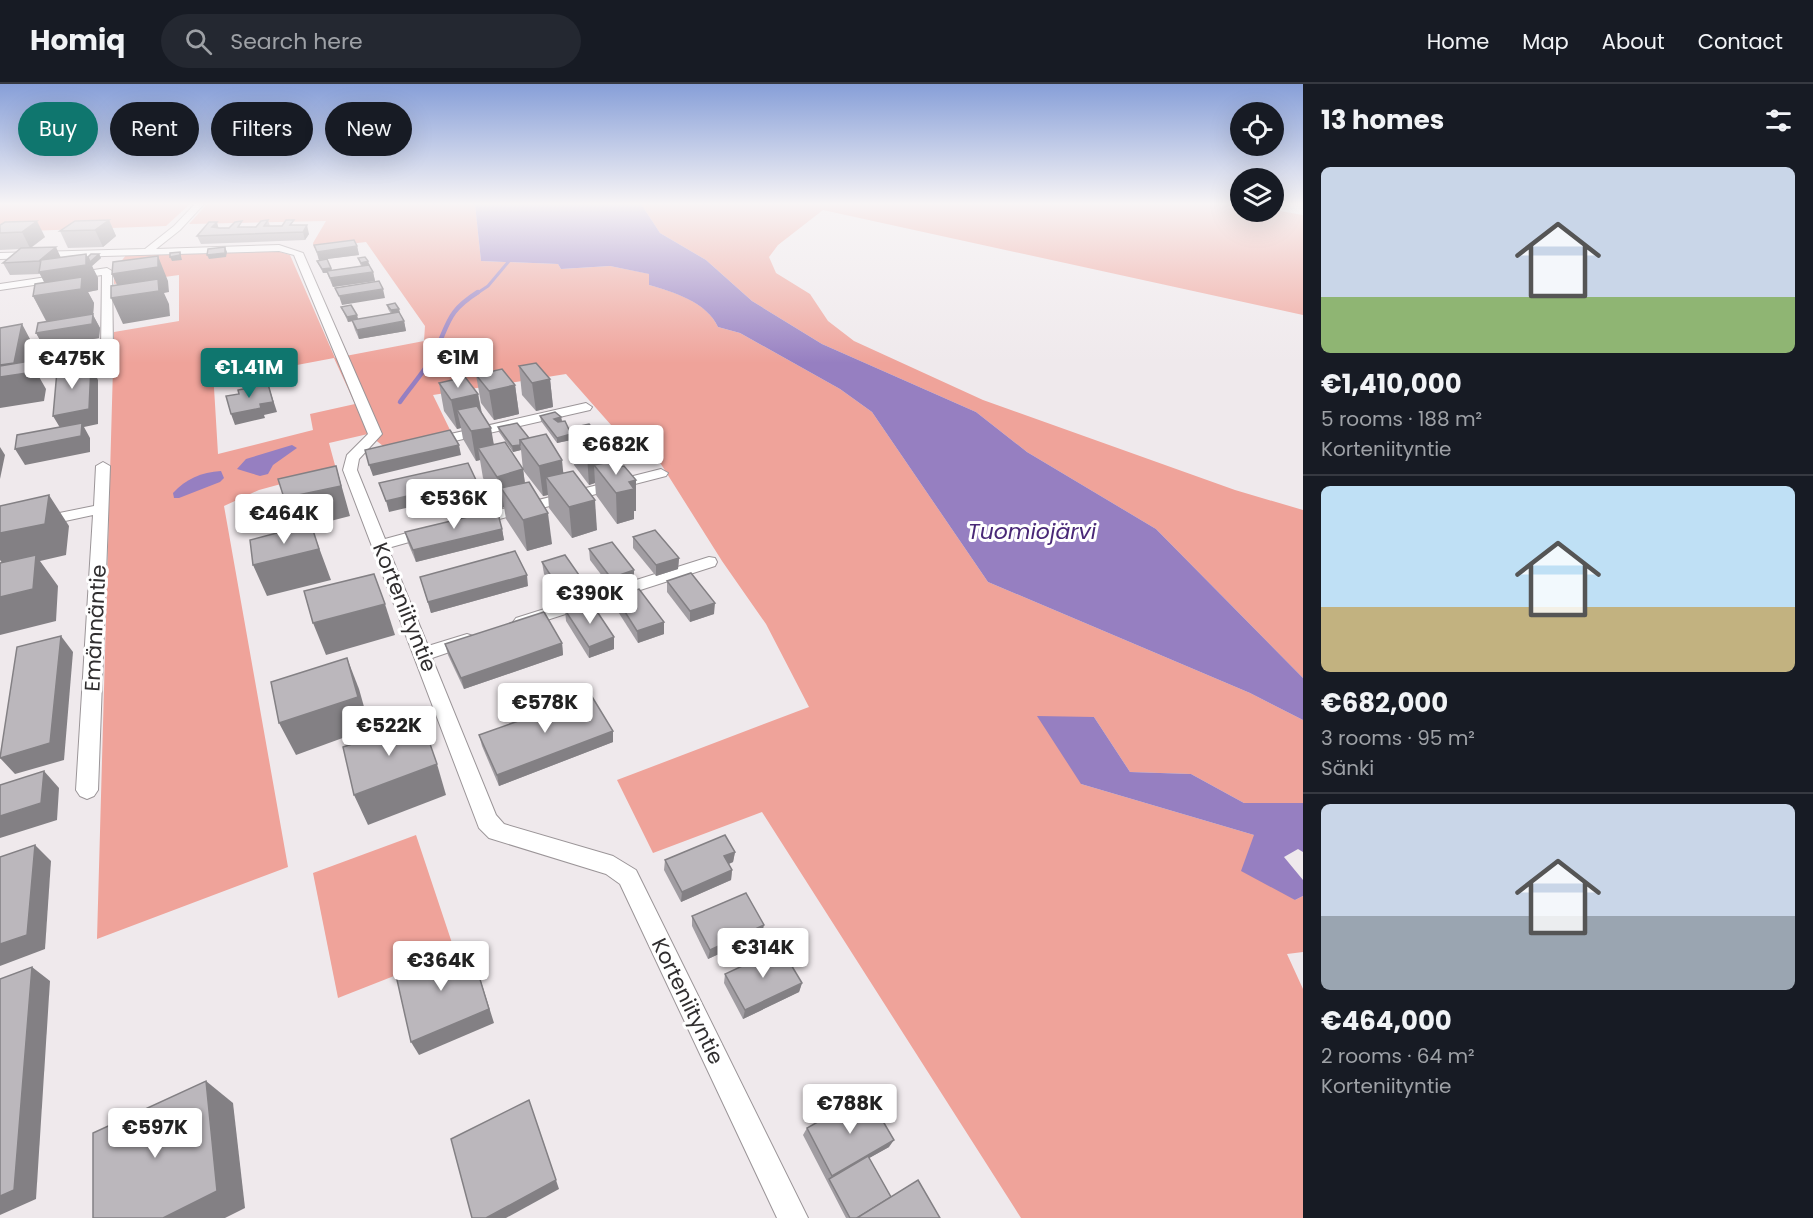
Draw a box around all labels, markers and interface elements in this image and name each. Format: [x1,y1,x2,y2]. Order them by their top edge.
search box [161,14,581,68]
text: Homiq [30,21,125,60]
icon: search [182,25,215,58]
text: Search here [230,26,363,57]
text: Home [1427,27,1489,56]
text: Map [1522,27,1569,56]
text: About [1602,27,1665,56]
text: Contact [1698,27,1783,56]
chip: Buy [18,102,98,156]
chip: Rent [110,102,199,156]
chip: Filters [211,102,313,156]
chip: New [325,102,412,156]
map controls [1230,102,1284,222]
button: locate [1230,102,1284,156]
text: 13 homes [1321,102,1444,138]
icon: filters [1762,104,1795,137]
button: layers [1230,168,1284,222]
icon: home [1504,206,1612,314]
pin: €1M [429,338,487,389]
pin: €475K [30,339,114,390]
text: €1M [437,343,479,371]
text: €475K [38,344,106,372]
pin: €1.41M [200,348,298,399]
text: €1.41M [215,353,283,381]
text: €1,410,000 [1321,366,1462,402]
text: 5 rooms · 188 m² [1321,405,1482,433]
pin: €682K [574,425,658,476]
text: €682K [583,430,649,458]
text: Korteniityntie [1321,435,1452,463]
pin: €536K [412,479,496,530]
text: €536K [420,484,488,512]
pin: €464K [242,494,326,545]
text: €464K [249,499,319,527]
water label: Tuomiojärvi [968,516,1097,547]
icon: home [1504,525,1612,633]
street label: Korteniityntie [366,538,444,676]
street label: Emännäntie [77,564,113,692]
pin: €390K [548,574,632,625]
text: €390K [556,579,624,607]
pin: €578K [503,683,587,734]
text: €682,000 [1321,685,1448,721]
text: €578K [512,688,578,716]
pin: €522K [347,706,431,757]
text: €522K [356,711,422,739]
text: 3 rooms · 95 m² [1321,724,1475,752]
text: Sänki [1321,754,1374,782]
icon: home [1504,843,1612,951]
pin: €314K [721,928,805,979]
street label: Korteniityntie [645,933,731,1069]
text: €314K [731,933,795,961]
pin: €364K [399,941,483,992]
text: €364K [407,946,475,974]
text: €464,000 [1321,1003,1452,1039]
text: 2 rooms · 64 m² [1321,1042,1475,1070]
text: Korteniityntie [1321,1072,1452,1100]
pin: €788K [808,1084,892,1135]
text: €788K [817,1089,883,1117]
pin: €597K [113,1108,197,1159]
text: €597K [122,1113,188,1141]

